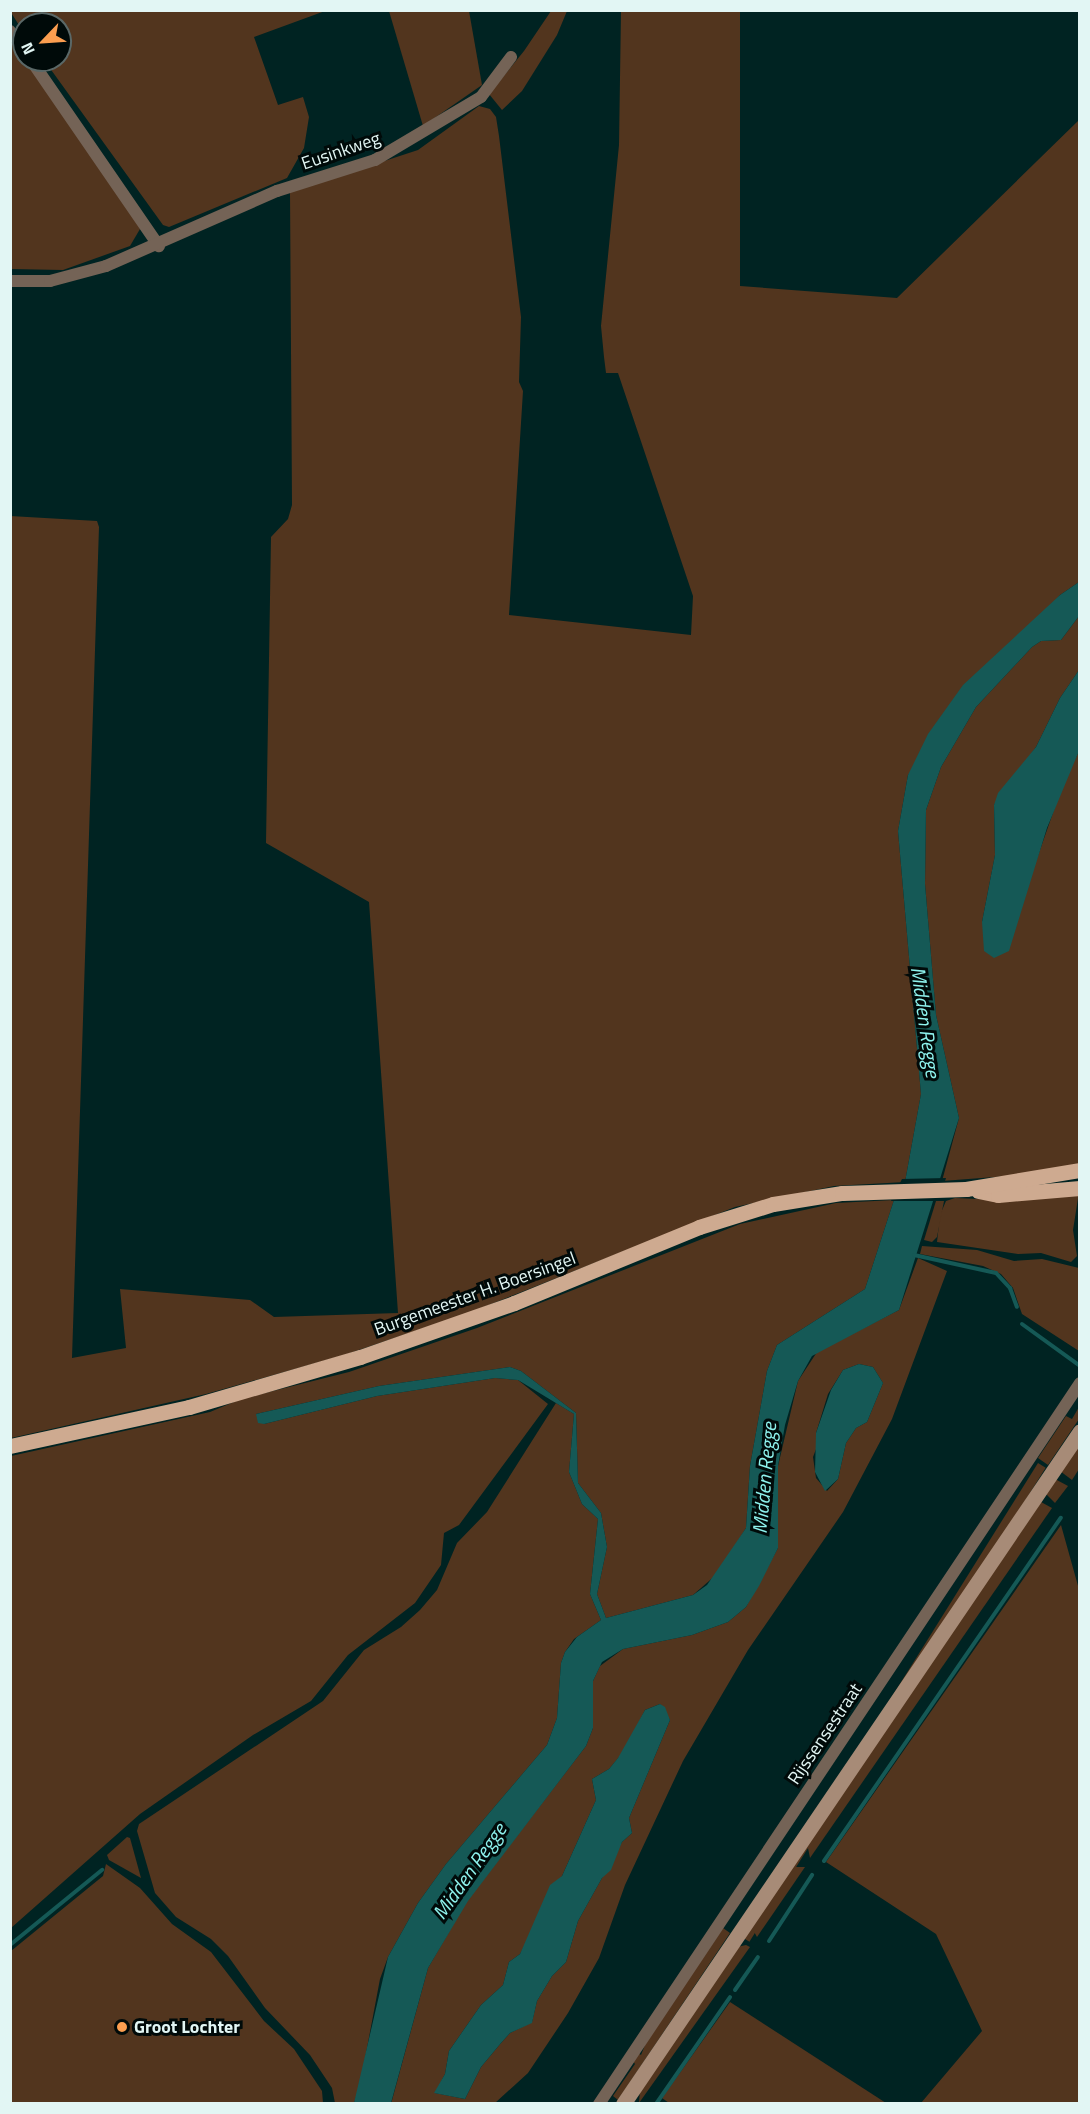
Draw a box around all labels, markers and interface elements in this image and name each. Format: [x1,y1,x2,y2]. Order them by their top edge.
north arrow [12,12,72,72]
text: N [14,39,41,59]
street label: Eusinkweg [299,127,383,175]
water label: Midden Regge [906,965,946,1079]
street label: Burgemeester H. Boersingel [371,1247,579,1341]
water label: Midden Regge [747,1421,781,1535]
street label: Rijssensestraat [783,1679,867,1789]
water label: Midden Regge [427,1818,511,1924]
place label: Groot Lochter [134,2016,240,2038]
marker: Groot Lochter [115,2020,129,2034]

